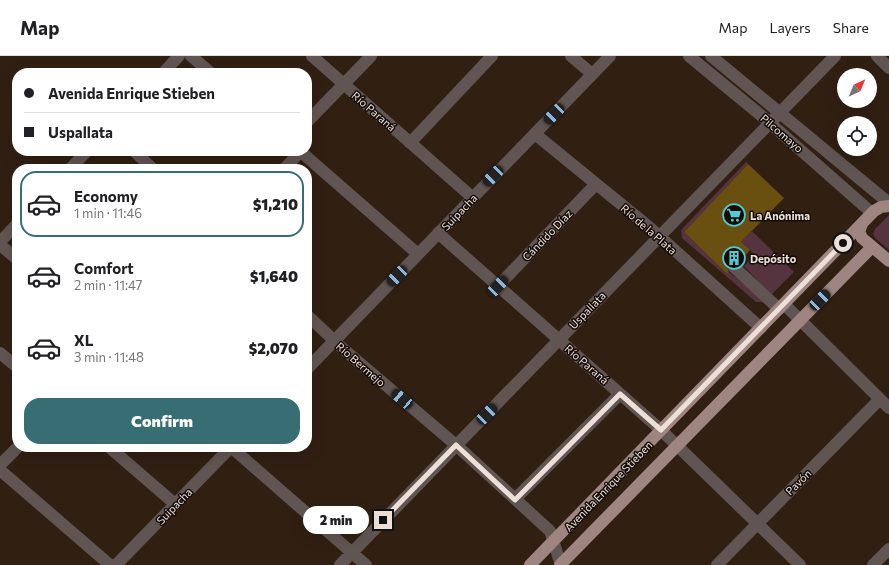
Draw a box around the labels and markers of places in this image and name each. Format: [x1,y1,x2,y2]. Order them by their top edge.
supermarket icon: La Anónima [721,202,747,228]
place label: La Anónima [750,209,810,222]
building icon: Depósito [721,245,747,271]
place label: Depósito [750,252,797,265]

